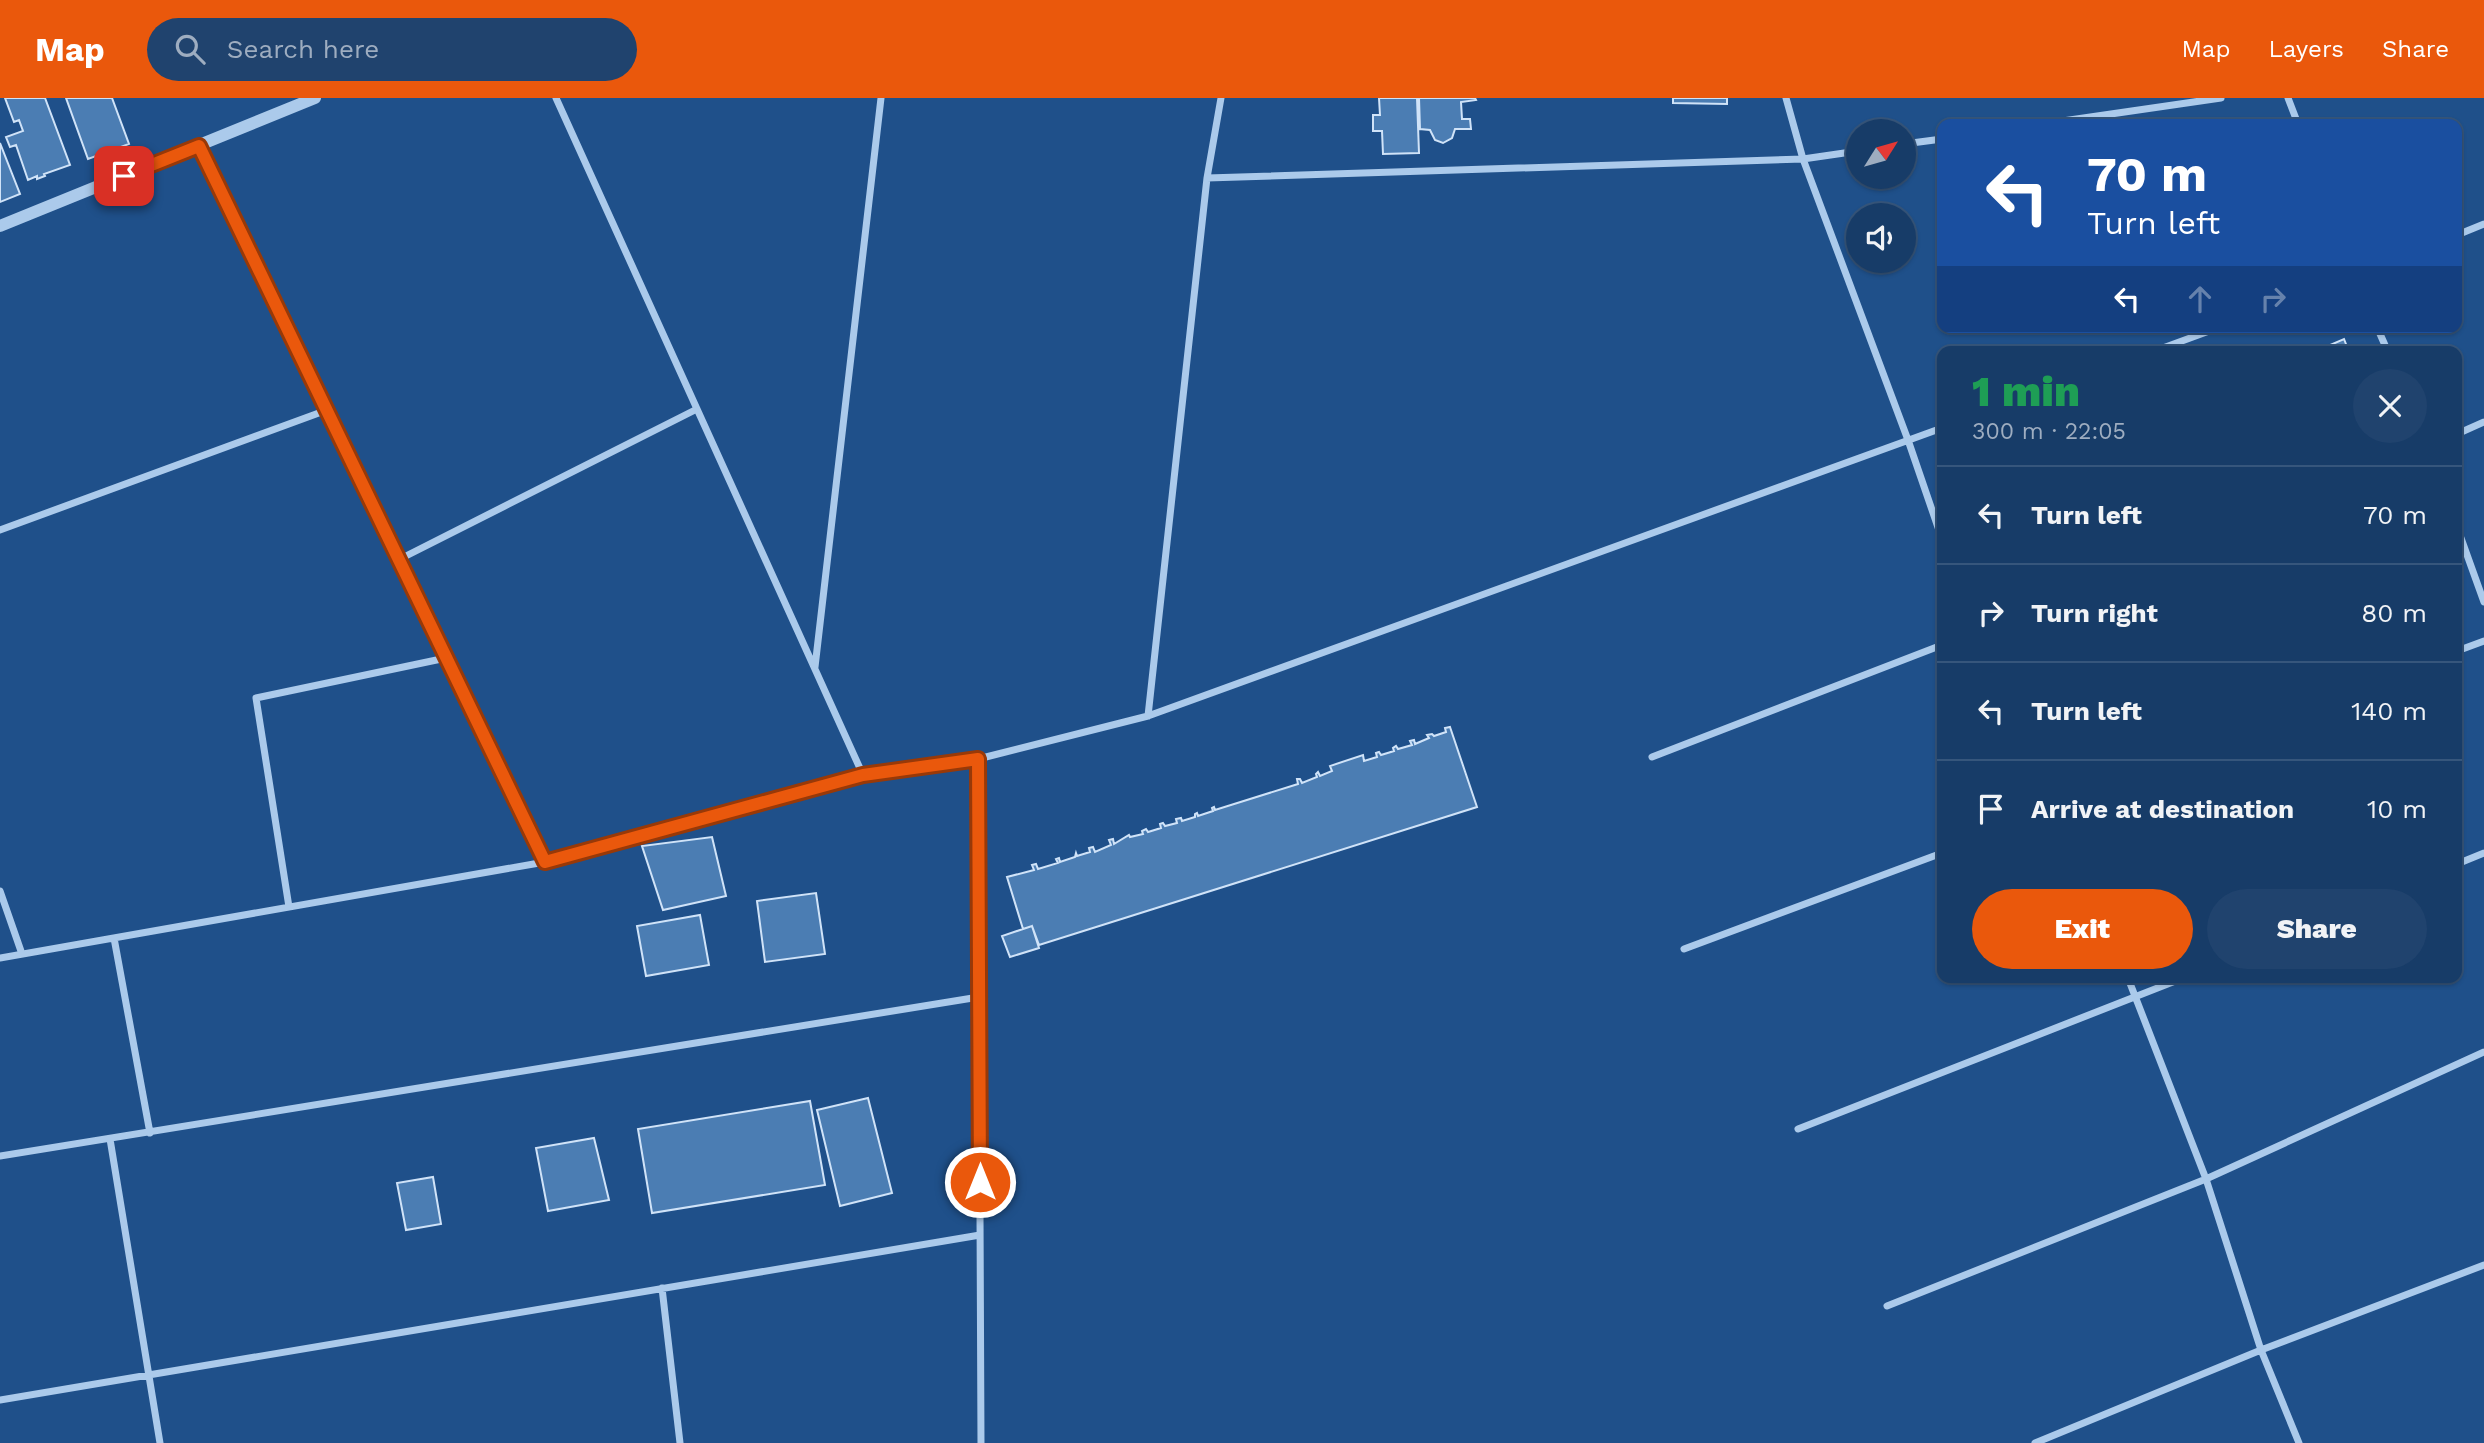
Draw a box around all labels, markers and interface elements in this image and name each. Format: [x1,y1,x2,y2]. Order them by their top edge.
search box [147,18,637,81]
text: Map [35,30,105,69]
icon: search [171,30,209,68]
text: Search here [227,34,379,64]
text: Map [2182,35,2230,63]
text: Layers [2268,35,2344,63]
text: Share [2382,35,2449,63]
north arrow [1846,119,1916,189]
map controls [1846,119,1916,273]
text: 70 m [2087,145,2207,203]
pin [94,146,154,206]
icon: left [1972,147,2063,238]
icon: arrive [105,157,143,195]
button: sound [1846,203,1916,273]
text: Turn left [2087,204,2220,242]
icon: left [2108,280,2146,318]
icon: ahead [2181,280,2219,318]
icon: right [2254,280,2292,318]
text: 1 min [1972,367,2080,416]
button: close [2353,369,2427,443]
text: 300 m · 22:05 [1972,418,2126,445]
icon: left [1972,496,2010,534]
text: Turn left [2031,500,2142,530]
text: 70 m [2363,500,2427,530]
icon: right [1972,594,2010,632]
text: Turn right [2031,598,2158,628]
text: 80 m [2361,598,2427,628]
icon: left [1972,692,2010,730]
text: Turn left [2031,696,2142,726]
text: 140 m [2351,696,2427,726]
icon: arrive [1972,790,2010,828]
text: Arrive at destination [2031,794,2294,824]
text: 10 m [2367,794,2427,824]
button: Exit [1972,889,2193,969]
button: Share [2207,889,2427,969]
position arrow [943,1145,1017,1219]

